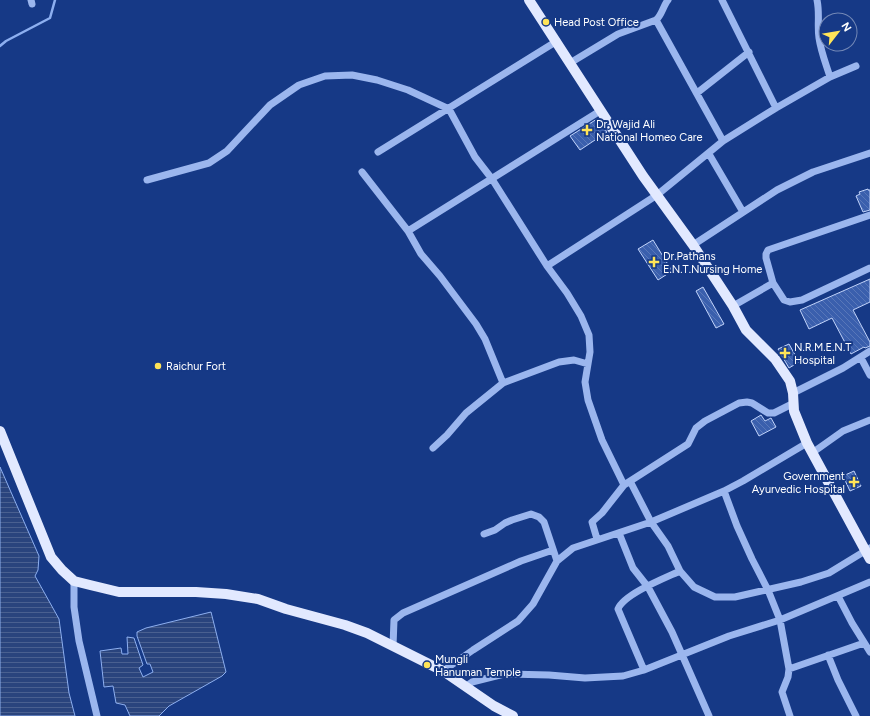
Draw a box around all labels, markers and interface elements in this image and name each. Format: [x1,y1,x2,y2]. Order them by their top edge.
north arrow [818,12,858,52]
place label: Head Post Office [554,16,639,29]
marker: Head Post Office [541,17,551,27]
text: N [838,20,854,34]
place label: Dr. Wajid Ali National Homeo Care [596,118,702,144]
marker: Dr. Wajid Ali National Homeo Care [581,124,593,136]
place label: Dr.Pathans E.N.T.Nursing Home [663,250,762,276]
marker: Dr.Pathans E.N.T.Nursing Home [648,256,660,268]
place label: N.R.M.E.N.T Hospital [794,341,851,367]
marker: N.R.M.E.N.T Hospital [779,347,791,359]
place label: Raichur Fort [166,360,226,373]
marker: Raichur Fort [153,361,163,371]
place label: Government Ayurvedic Hospital [752,470,845,496]
marker: Government Ayurvedic Hospital [848,476,860,488]
place label: Mungli Hanuman Temple [435,653,521,679]
marker: Mungli Hanuman Temple [422,660,432,670]

